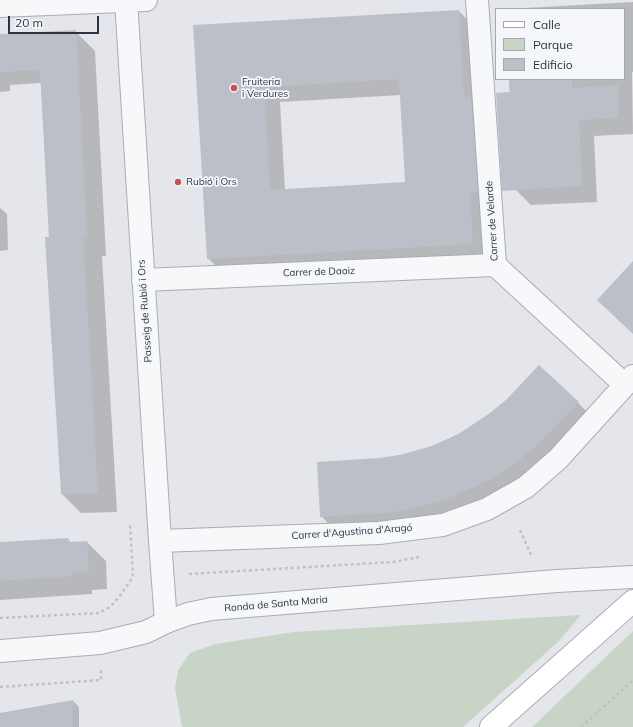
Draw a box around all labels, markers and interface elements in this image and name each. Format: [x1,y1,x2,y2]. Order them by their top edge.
scale bar [10,8,101,34]
legend [495,8,625,80]
text: 20 m [15,15,43,30]
text: Calle [533,17,560,32]
text: Parque [533,37,573,52]
text: Edificio [533,57,573,72]
place label: Fruiteria i Verdures [242,76,288,100]
marker: Fruiteria i Verdures [229,83,239,93]
place label: Rubió i Ors [186,176,237,188]
marker: Rubió i Ors [173,177,183,187]
street label: Carrer de Velarde [483,180,501,262]
street label: Passeig de Rubió i Ors [135,259,155,363]
street label: Carrer de Daoiz [283,265,355,279]
street label: Carrer d'Agustina d'Aragó [291,522,413,542]
street label: Ronda de Santa Maria [224,593,328,615]

